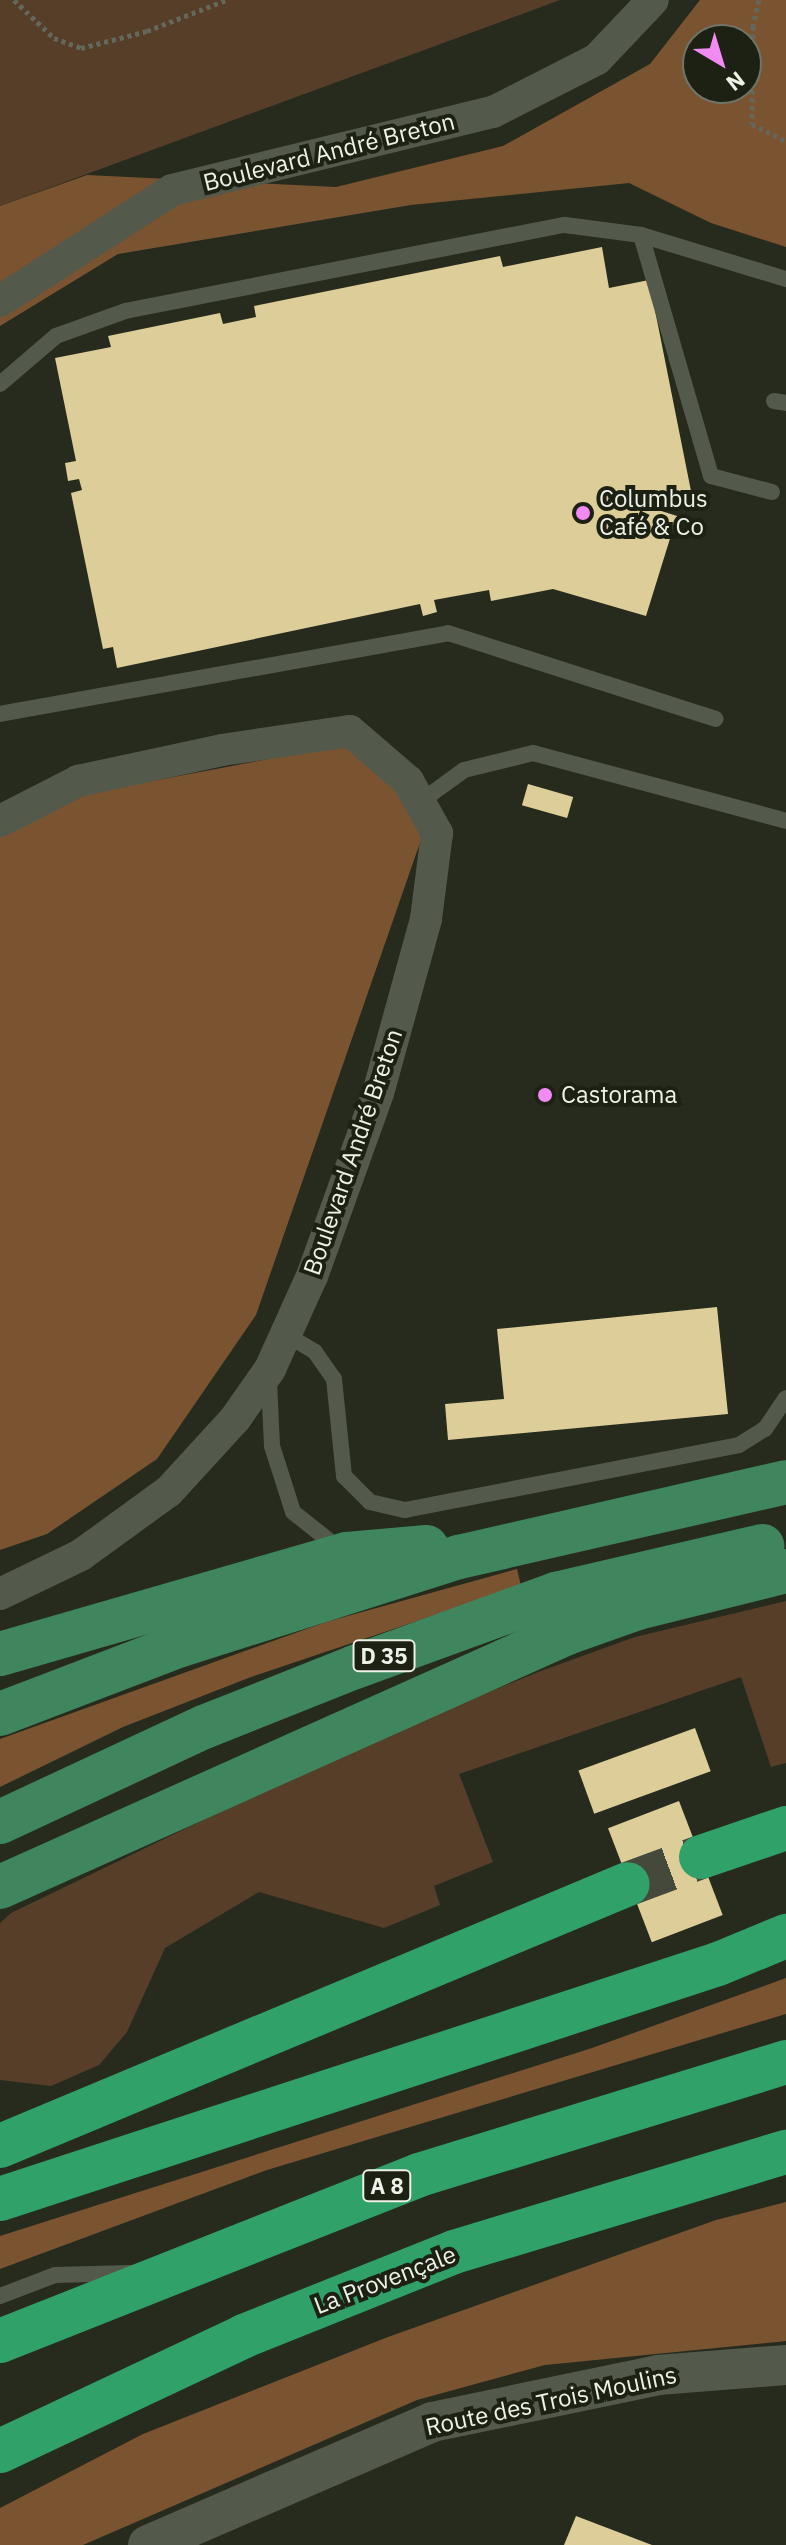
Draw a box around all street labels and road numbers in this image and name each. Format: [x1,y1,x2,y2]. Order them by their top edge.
street label: Boulevard André Breton [200,107,458,197]
street label: Boulevard André Breton [297,1025,409,1279]
road number: D 35 [352,1638,416,1674]
road number: A 8 [361,2168,413,2204]
street label: La Provençale [310,2240,460,2320]
street label: Route des Trois Moulins [423,2360,679,2442]

